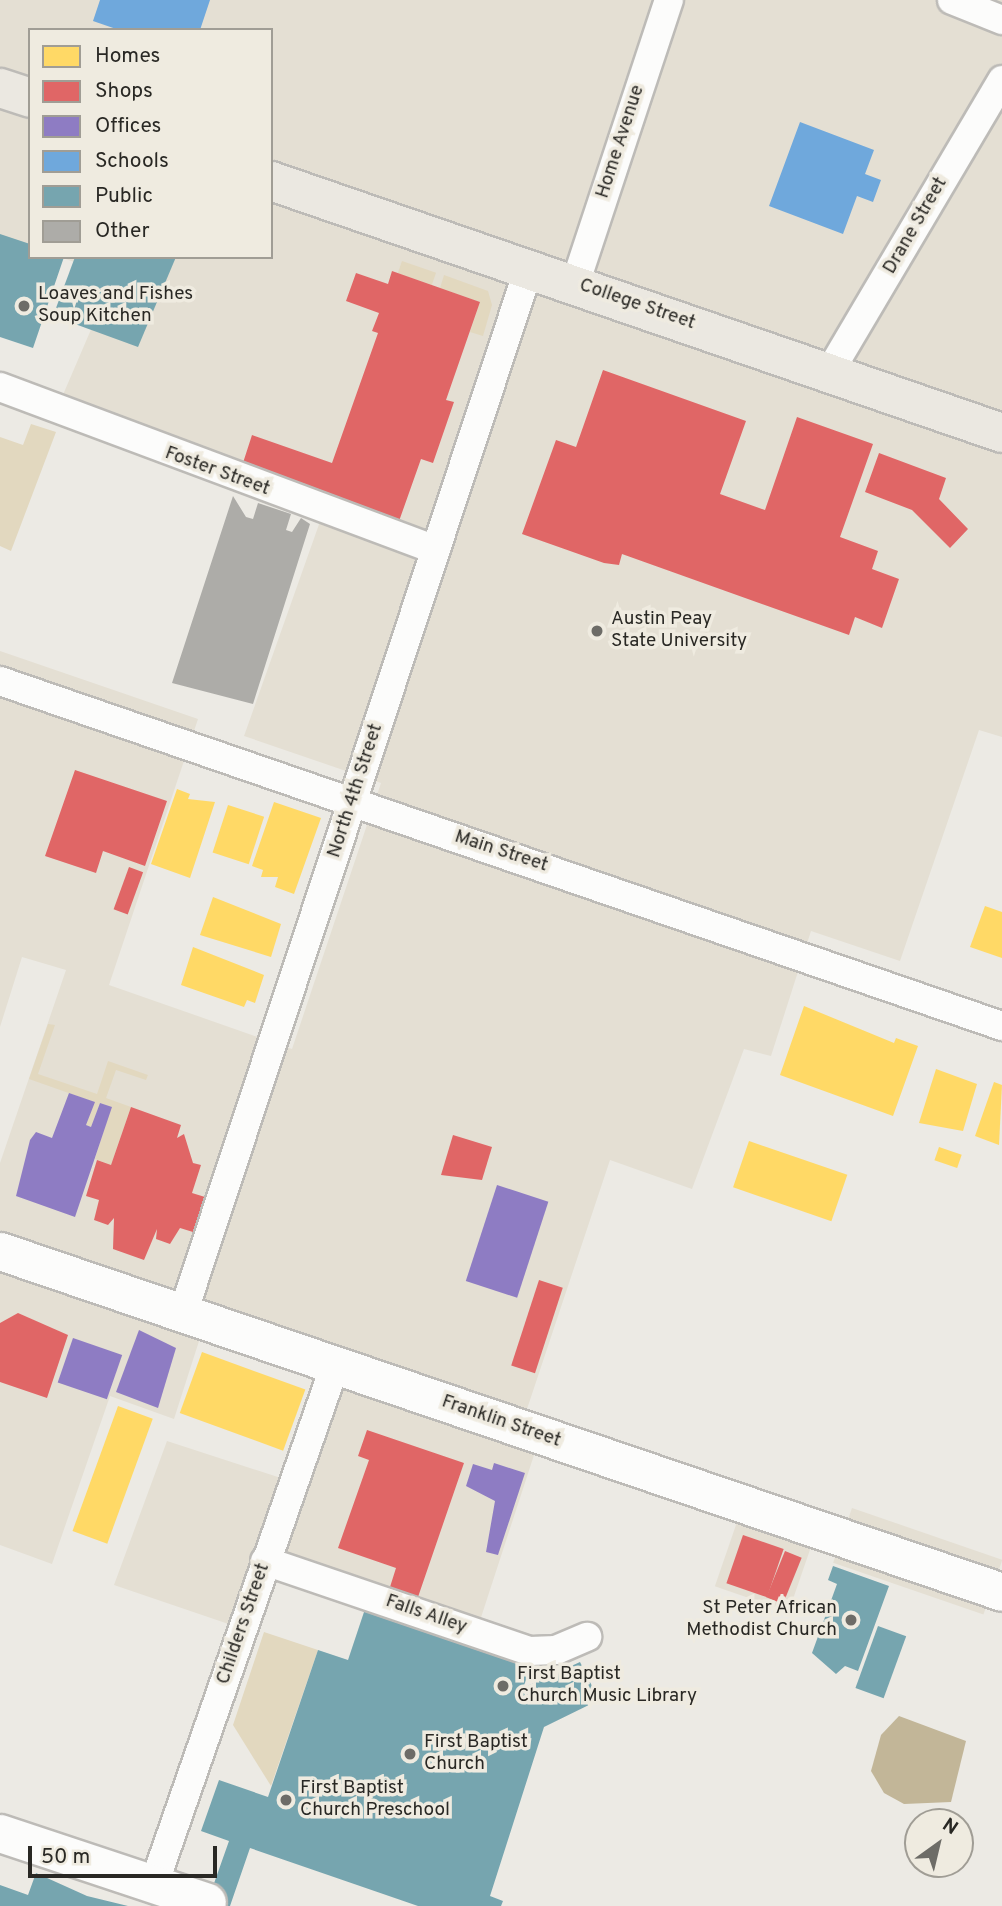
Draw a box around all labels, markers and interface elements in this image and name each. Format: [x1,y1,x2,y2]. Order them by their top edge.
legend [28,28,273,259]
text: Homes [95,43,160,70]
text: Shops [95,78,153,105]
street label: Home Avenue [592,82,650,202]
text: Offices [95,113,161,140]
text: Schools [95,148,169,175]
street label: Drane Street [879,173,953,279]
text: Public [95,183,153,210]
text: Other [95,218,150,245]
street label: College Street [576,275,698,335]
place label: Loaves and Fishes Soup Kitchen [38,284,193,328]
marker: Loaves and Fishes Soup Kitchen [16,298,32,314]
street label: Foster Street [161,443,273,501]
place label: Austin Peay State University [611,609,747,653]
marker: Austin Peay State University [589,623,605,639]
street label: North 4th Street [324,721,388,861]
street label: Main Street [451,826,551,878]
street label: Franklin Street [438,1391,564,1453]
street label: Childers Street [213,1560,275,1688]
street label: Falls Alley [382,1590,470,1640]
place label: St Peter African Methodist Church [686,1598,837,1642]
marker: St Peter African Methodist Church [843,1612,859,1628]
place label: First Baptist Church Music Library [517,1664,697,1708]
marker: First Baptist Church Music Library [495,1678,511,1694]
place label: First Baptist Church [424,1732,528,1776]
marker: First Baptist Church [402,1746,418,1762]
place label: First Baptist Church Preschool [300,1778,450,1822]
marker: First Baptist Church Preschool [278,1792,294,1808]
north arrow [904,1808,974,1878]
text: N [937,1813,962,1841]
scale bar [32,1832,220,1876]
text: 50 m [41,1844,90,1871]

